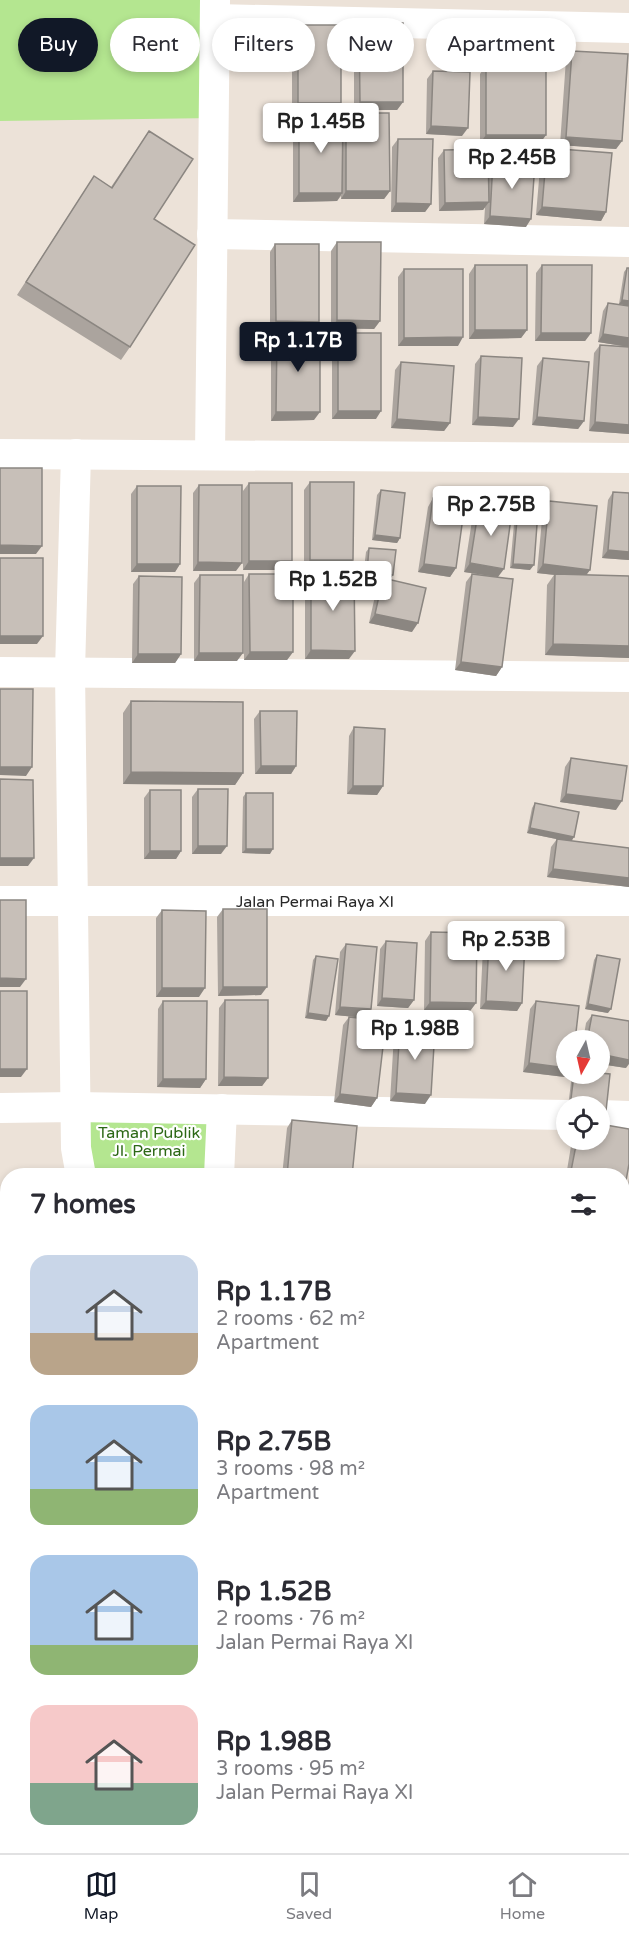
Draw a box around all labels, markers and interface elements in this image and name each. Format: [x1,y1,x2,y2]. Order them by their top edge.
chip: Buy [18,18,98,72]
chip: Rent [110,18,200,72]
chip: Filters [212,18,315,72]
chip: New [327,18,414,72]
chip: Apartment [426,18,576,72]
pin: Rp 1.45B [259,103,383,154]
text: Rp 1.45B [277,110,365,134]
pin: Rp 2.45B [450,139,574,190]
text: Rp 2.45B [468,146,556,170]
pin: Rp 1.17B [236,322,360,373]
text: Rp 1.17B [254,329,342,353]
pin: Rp 2.75B [429,486,553,537]
text: Rp 2.75B [447,493,535,517]
pin: Rp 1.52B [271,561,395,612]
text: Rp 1.52B [289,568,377,592]
street label: Jalan Permai Raya XI [236,892,394,912]
pin: Rp 2.53B [444,921,568,972]
text: Rp 2.53B [462,928,550,952]
pin: Rp 1.98B [353,1010,477,1061]
text: Rp 1.98B [371,1017,459,1041]
north arrow [556,1030,610,1084]
map controls [556,1030,610,1150]
button: locate [556,1096,610,1150]
park label: Taman Publik Jl. Permai [98,1123,200,1161]
icon: filters [567,1188,600,1221]
text: 7 homes [30,1189,136,1220]
text: Rp 1.17B [216,1276,331,1307]
icon: home [78,1279,150,1351]
text: 2 rooms · 62 m² [216,1307,365,1331]
text: Apartment [216,1331,319,1355]
text: Rp 2.75B [216,1426,331,1457]
icon: home [78,1429,150,1501]
text: 3 rooms · 98 m² [216,1457,365,1481]
text: Apartment [216,1481,319,1505]
text: Rp 1.52B [216,1576,331,1607]
icon: home [78,1579,150,1651]
text: 2 rooms · 76 m² [216,1607,365,1631]
text: Jalan Permai Raya XI [216,1631,414,1655]
text: Rp 1.98B [216,1726,331,1757]
icon: home [78,1729,150,1801]
text: 3 rooms · 95 m² [216,1757,365,1781]
text: Jalan Permai Raya XI [216,1781,414,1805]
tab: Map [84,1868,118,1924]
tab: Saved [286,1868,332,1924]
tab: Home [500,1868,545,1924]

